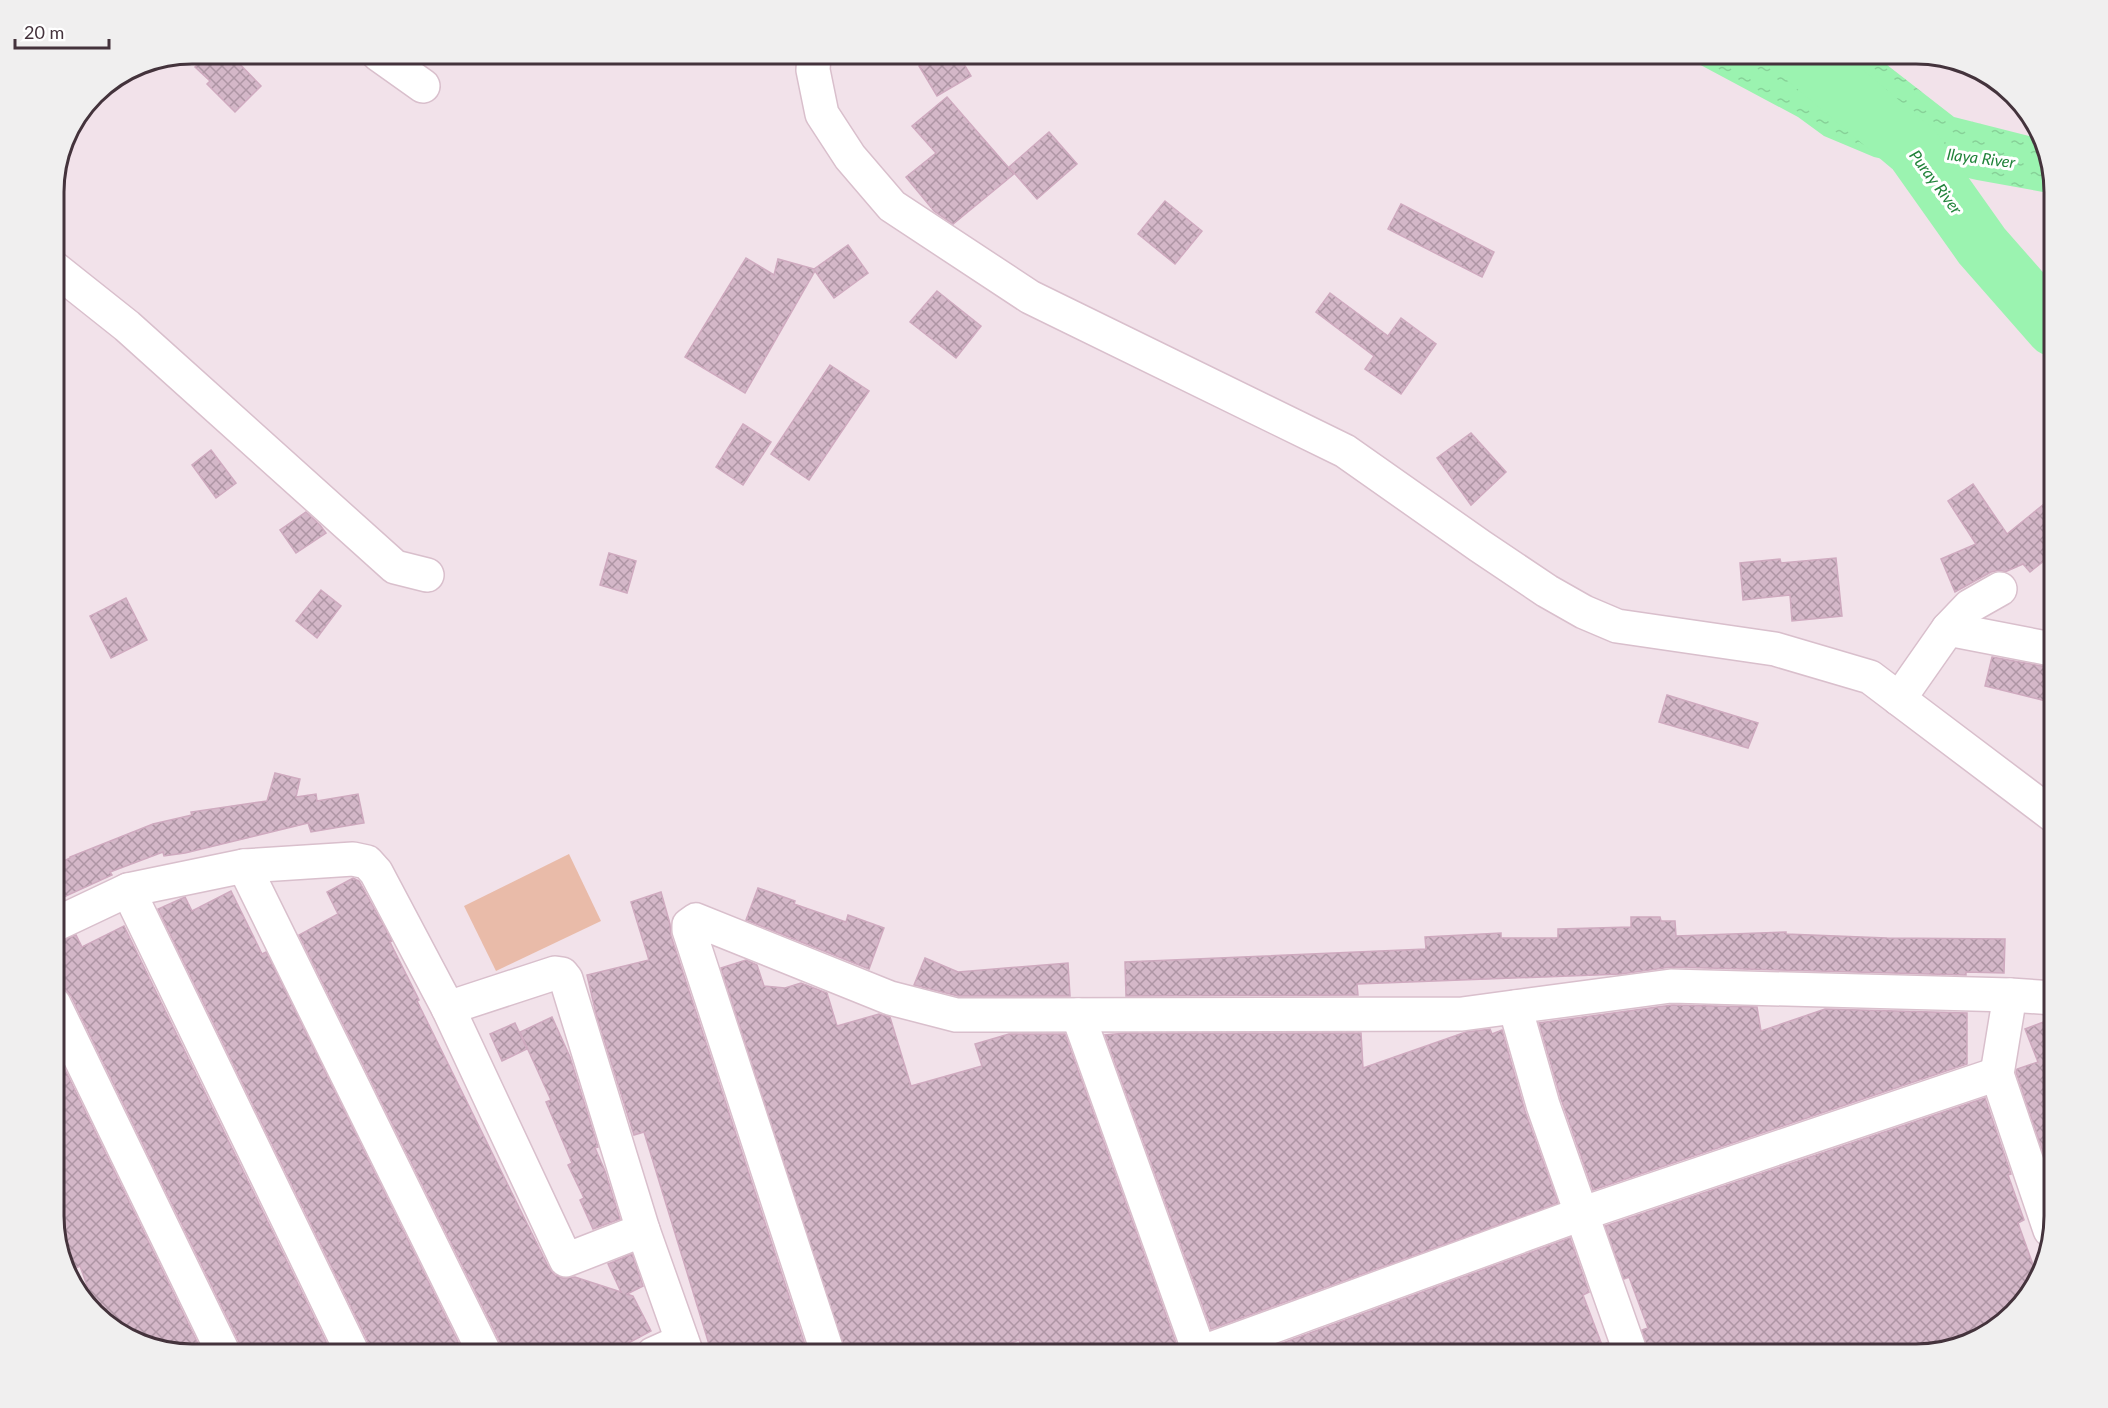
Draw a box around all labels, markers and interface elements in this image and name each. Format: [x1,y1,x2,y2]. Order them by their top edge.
scale bar [15,12,110,50]
text: 20 m [24,21,64,43]
water label: Ilaya River [1946,144,2017,171]
water label: Puray River [1906,146,1967,218]

